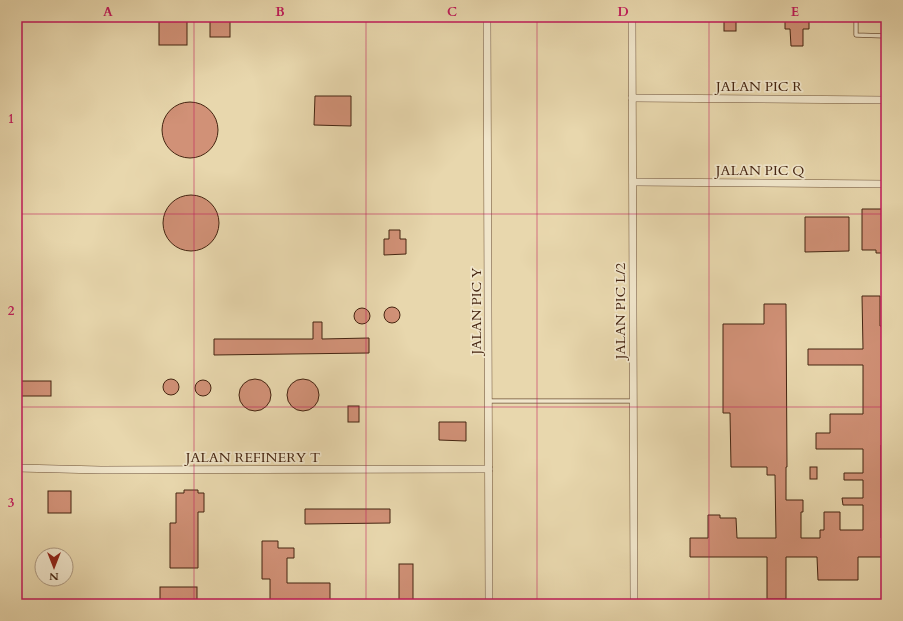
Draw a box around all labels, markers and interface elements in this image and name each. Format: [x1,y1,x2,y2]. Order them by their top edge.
text: A [103,3,113,21]
text: B [275,3,285,21]
text: C [447,3,457,21]
text: D [617,3,629,21]
text: E [791,3,799,21]
street label: JALAN PIC R [714,77,802,96]
text: 1 [8,110,14,128]
street label: JALAN PIC Q [714,161,804,180]
street label: JALAN PIC L/2 [611,263,630,361]
street label: JALAN PIC Y [467,267,486,356]
text: 2 [8,302,15,320]
street label: JALAN REFINERY T [184,448,320,467]
text: 3 [8,494,15,512]
north arrow [34,547,74,587]
text: N [49,569,59,584]

